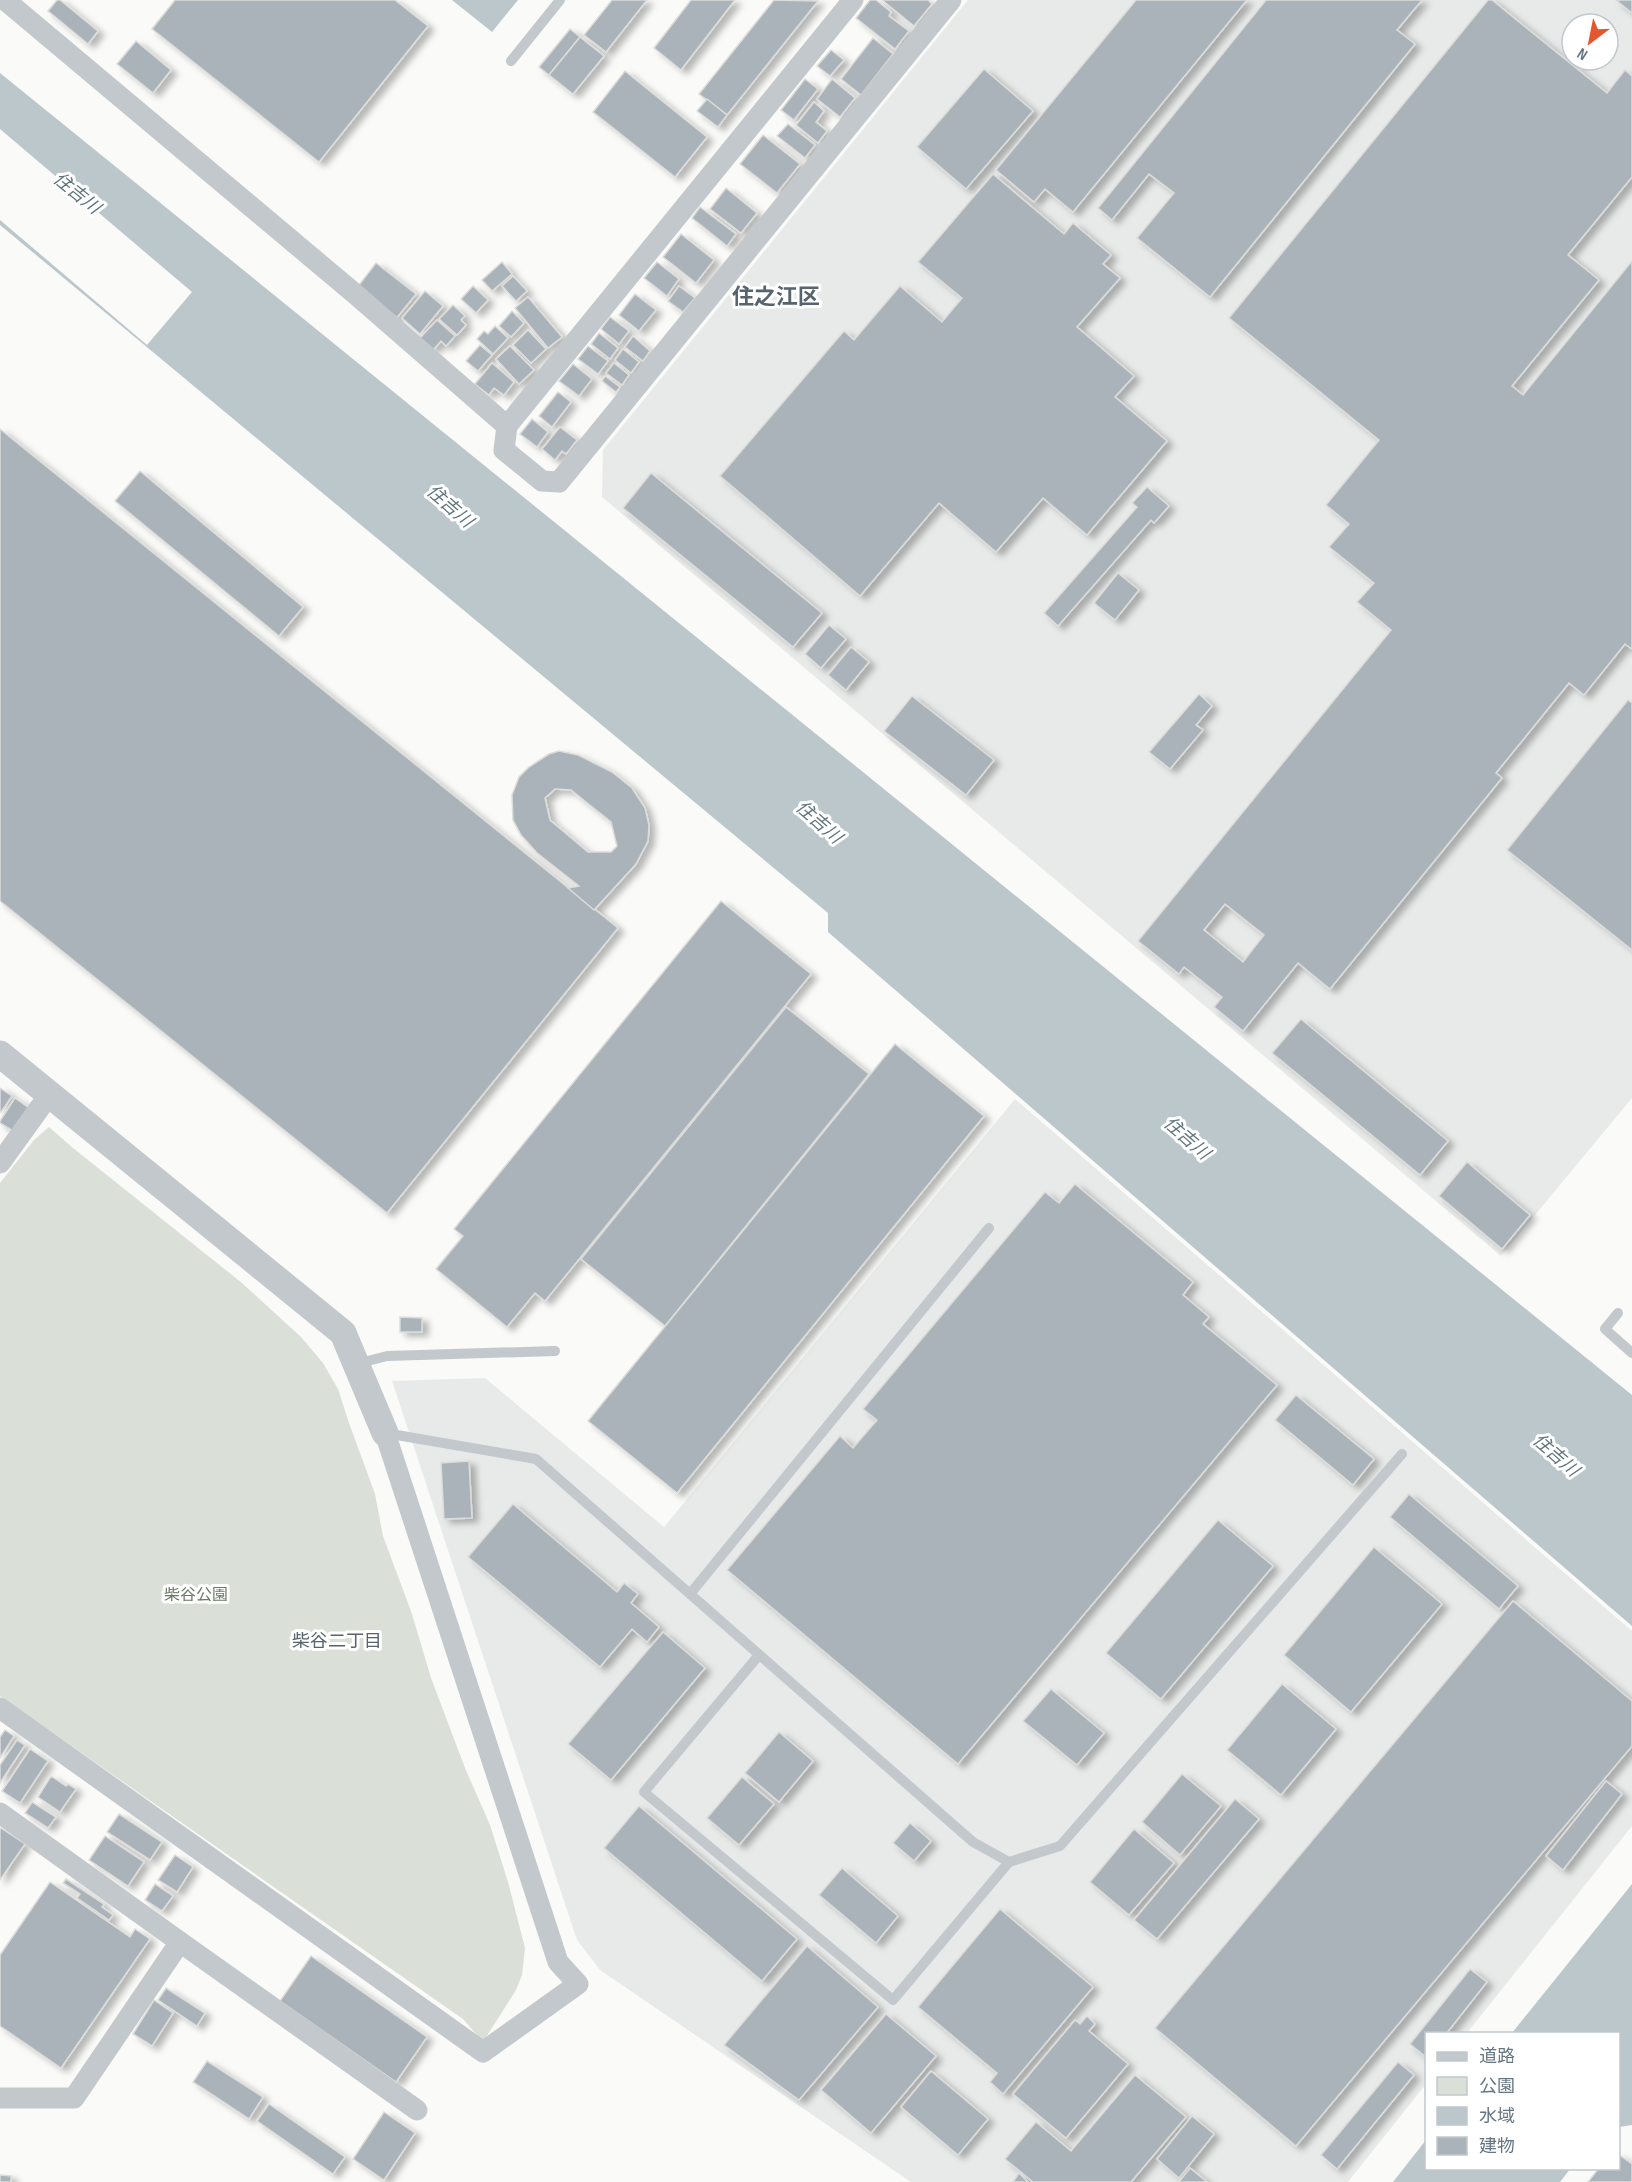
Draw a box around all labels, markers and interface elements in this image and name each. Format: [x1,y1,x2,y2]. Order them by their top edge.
north arrow [1560,12,1620,72]
text: N [1574,43,1592,64]
water label: 住吉川 [49,168,106,220]
district label: 住之江区 [732,284,820,311]
water label: 住吉川 [422,481,478,533]
water label: 住吉川 [791,797,847,849]
water label: 住吉川 [1159,1113,1215,1165]
water label: 住吉川 [1528,1430,1584,1482]
park label: 柴谷公園 [164,1586,228,1605]
district label: 柴谷二丁目 [292,1631,382,1652]
legend [1425,2032,1620,2170]
text: 道路 [1479,2046,1515,2067]
text: 公園 [1479,2076,1515,2097]
text: 水域 [1479,2106,1515,2127]
text: 建物 [1479,2136,1515,2157]

